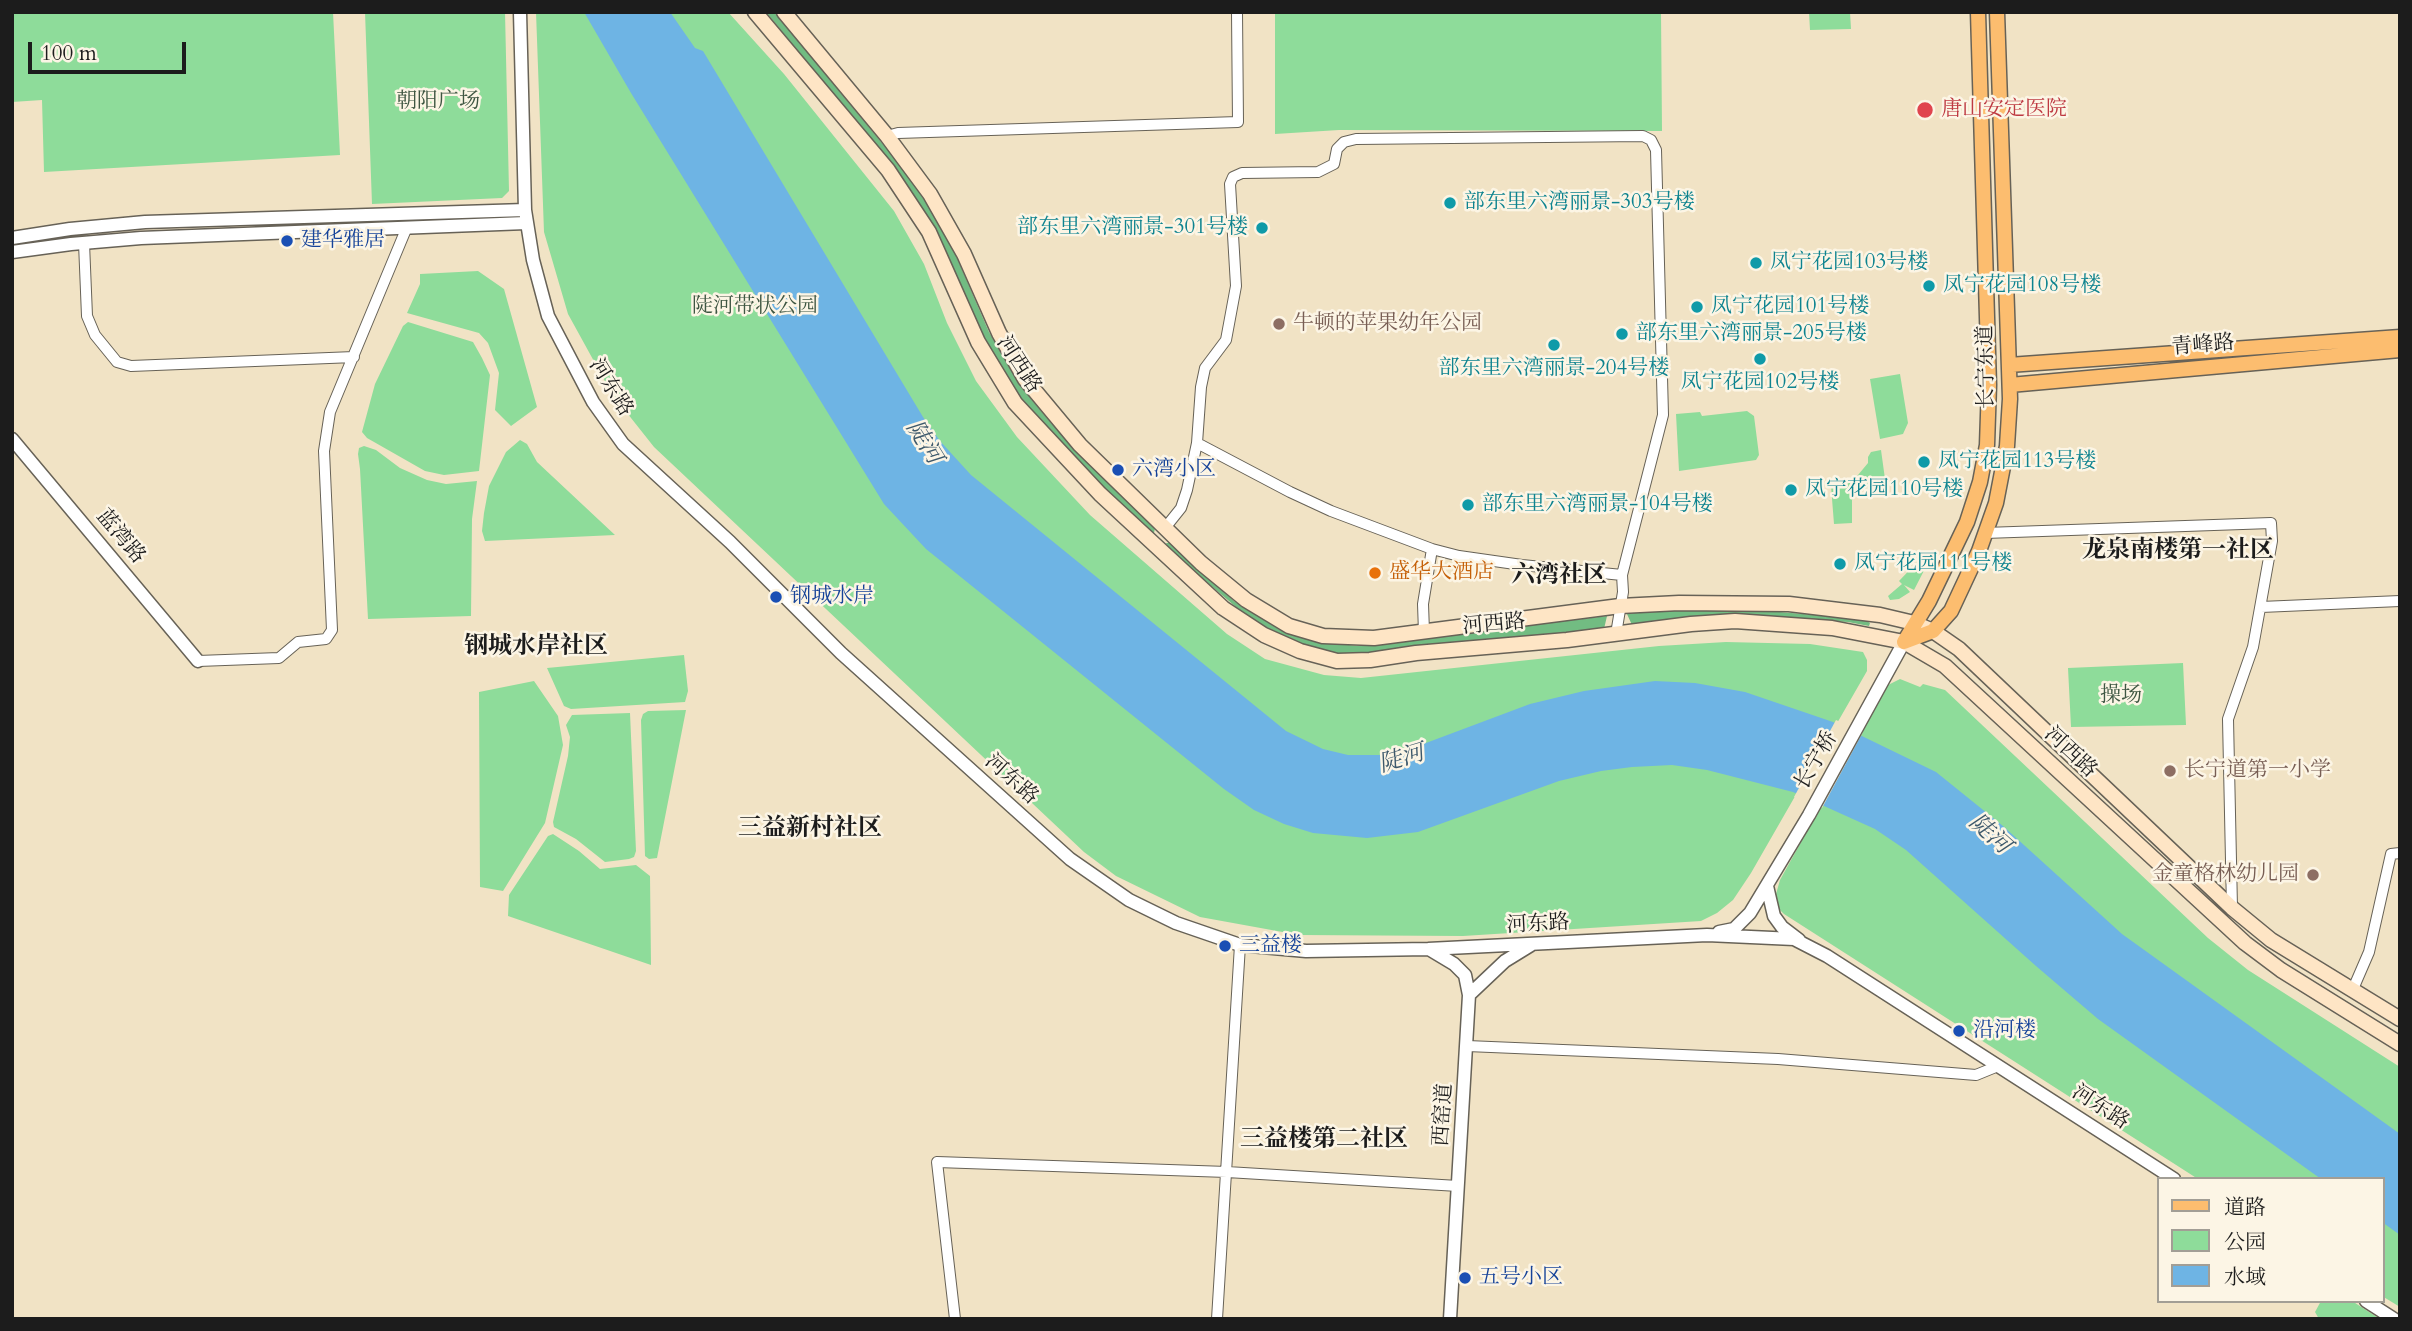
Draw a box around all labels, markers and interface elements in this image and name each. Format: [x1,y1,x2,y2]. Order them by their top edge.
scale bar [32,28,189,72]
text: 100 m [41,39,97,68]
park label: 朝阳广场 [396,89,480,115]
place label: 唐山安定医院 [1941,97,2067,123]
marker: 唐山安定医院 [1915,100,1935,120]
place label: 部东里六湾丽景-303号楼 [1464,190,1695,216]
marker: 部东里六湾丽景-303号楼 [1442,195,1458,211]
place label: 部东里六湾丽景-301号楼 [1017,215,1248,241]
marker: 部东里六湾丽景-301号楼 [1254,220,1270,236]
place label: 建华雅居 [301,228,385,254]
marker: 建华雅居 [279,233,295,249]
place label: 凤宁花园103号楼 [1770,250,1928,276]
marker: 凤宁花园103号楼 [1748,255,1764,271]
place label: 凤宁花园108号楼 [1943,273,2101,299]
marker: 凤宁花园108号楼 [1921,278,1937,294]
park label: 陡河带状公园 [692,294,818,320]
place label: 凤宁花园101号楼 [1711,294,1869,320]
marker: 凤宁花园101号楼 [1689,299,1705,315]
place label: 牛顿的苹果幼年公园 [1293,311,1482,337]
marker: 牛顿的苹果幼年公园 [1271,316,1287,332]
place label: 部东里六湾丽景-205号楼 [1636,321,1867,347]
street label: 长宁东道 [1974,325,2000,409]
marker: 部东里六湾丽景-205号楼 [1614,326,1630,342]
street label: 青峰路 [2171,331,2235,361]
street label: 河西路 [990,332,1046,398]
marker: 部东里六湾丽景-204号楼 [1546,337,1562,353]
marker: 凤宁花园102号楼 [1752,351,1768,367]
street label: 河东路 [583,355,637,421]
place label: 部东里六湾丽景-204号楼 [1439,356,1669,382]
place label: 凤宁花园102号楼 [1681,370,1839,396]
water label: 陡河 [899,416,947,470]
place label: 凤宁花园113号楼 [1938,449,2096,475]
marker: 凤宁花园113号楼 [1916,454,1932,470]
place label: 六湾小区 [1132,457,1216,483]
marker: 六湾小区 [1110,462,1126,478]
place label: 凤宁花园110号楼 [1805,477,1963,503]
marker: 凤宁花园110号楼 [1783,482,1799,498]
place label: 部东里六湾丽景-104号楼 [1482,492,1713,518]
marker: 部东里六湾丽景-104号楼 [1460,497,1476,513]
street label: 蓝湾路 [90,505,150,569]
district label: 龙泉南楼第一社区 [2082,537,2274,565]
place label: 凤宁花园111号楼 [1854,551,2012,577]
marker: 凤宁花园111号楼 [1832,556,1848,572]
place label: 盛华大酒店 [1389,560,1494,586]
district label: 六湾社区 [1511,562,1607,590]
marker: 盛华大酒店 [1367,565,1383,581]
place label: 钢城水岸 [790,584,874,610]
marker: 钢城水岸 [768,589,784,605]
street label: 河西路 [1462,610,1526,640]
district label: 钢城水岸社区 [464,633,608,661]
park label: 操场 [2100,683,2142,709]
street label: 河西路 [2038,722,2102,784]
street label: 长宁桥 [1790,727,1844,795]
water label: 陡河 [1376,740,1428,780]
street label: 河东路 [979,750,1043,810]
place label: 长宁道第一小学 [2184,758,2331,784]
marker: 长宁道第一小学 [2162,763,2178,779]
water label: 陡河 [1963,809,2015,861]
district label: 三益新村社区 [738,815,882,843]
place label: 金童格林幼儿园 [2152,862,2299,888]
marker: 金童格林幼儿园 [2305,867,2321,883]
street label: 河东路 [1506,911,1570,939]
place label: 三益楼 [1239,933,1302,959]
marker: 三益楼 [1217,938,1233,954]
place label: 沿河楼 [1973,1018,2036,1044]
marker: 沿河楼 [1951,1023,1967,1039]
street label: 河东路 [2067,1080,2133,1136]
street label: 西窑道 [1429,1083,1459,1147]
district label: 三益楼第二社区 [1240,1126,1408,1154]
legend [2156,1177,2384,1303]
text: 道路 [2224,1193,2266,1222]
text: 公园 [2224,1228,2266,1257]
text: 水域 [2224,1263,2266,1292]
place label: 五号小区 [1479,1265,1563,1291]
marker: 五号小区 [1457,1270,1473,1286]

